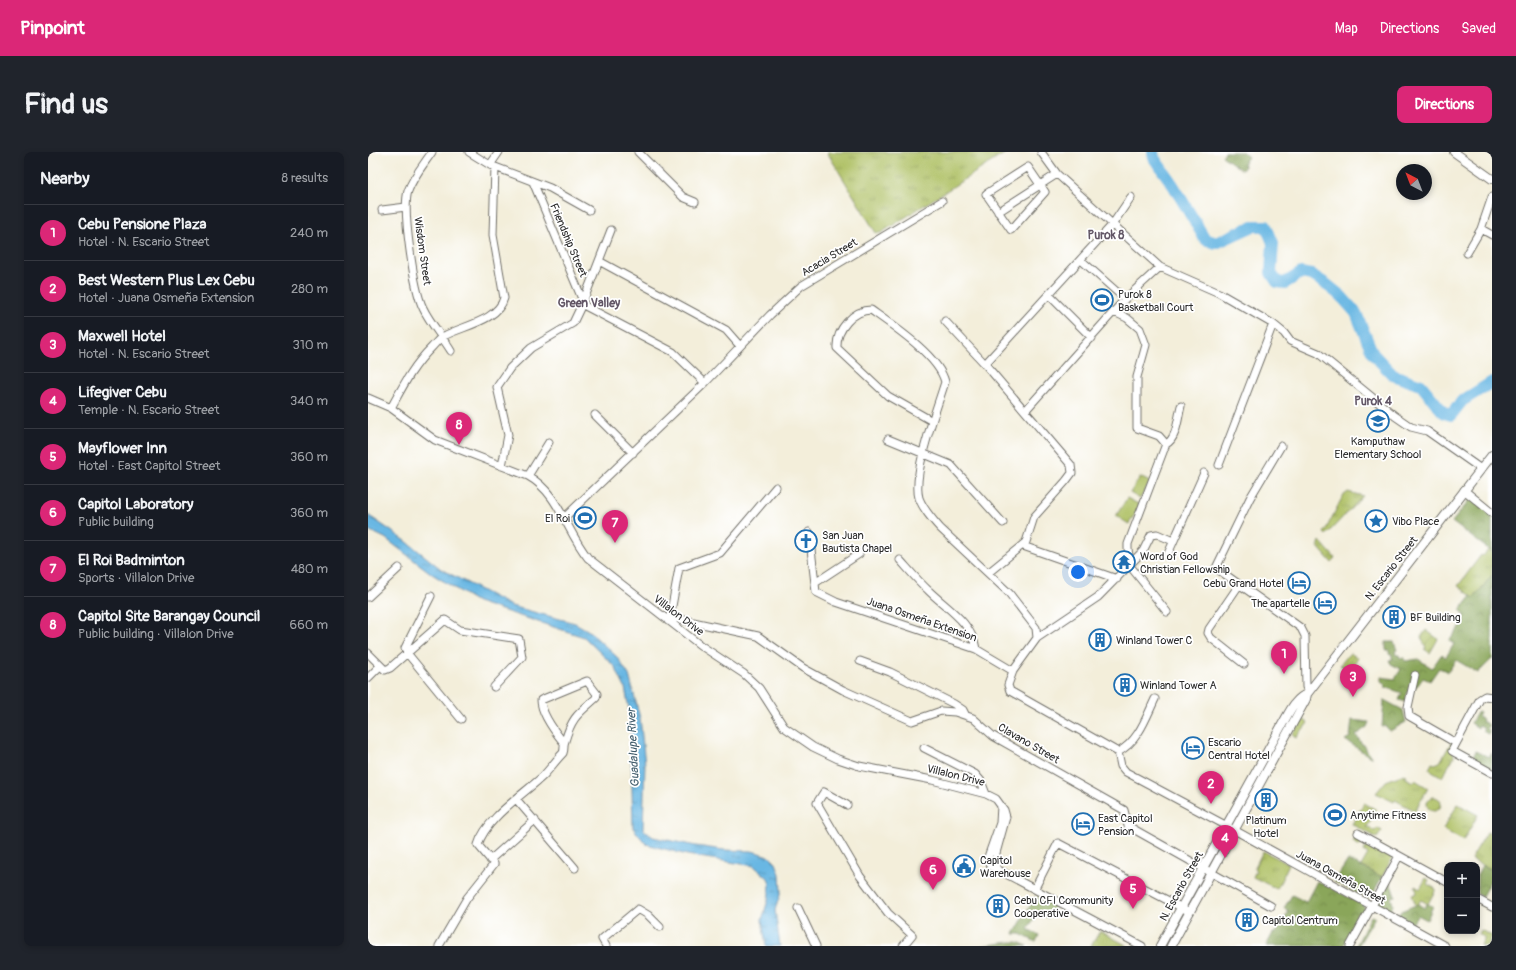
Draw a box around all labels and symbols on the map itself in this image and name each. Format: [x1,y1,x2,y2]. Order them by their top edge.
north arrow [1396,164,1432,200]
street label: Friendship Street [547,201,590,280]
street label: Wisdom Street [411,216,434,287]
district label: Purok 8 [1088,228,1124,243]
street label: Acacia Street [799,235,860,279]
sports icon: Purok 8 Basketball Court [1089,287,1115,313]
place label: Purok 8 Basketball Court [1118,288,1194,314]
district label: Green Valley [558,296,621,311]
district label: Purok 4 [1354,394,1392,409]
school or university icon: Kamputhaw Elementary School [1365,408,1391,434]
pin: 8 [446,412,472,445]
place label: Kamputhaw Elementary School [1335,435,1421,461]
sports icon: El Roi [572,505,598,531]
place icon: Vibo Place [1363,508,1389,534]
pin: 7 [602,510,628,543]
place label: El Roi [545,512,570,525]
place label: Vibo Place [1392,515,1440,528]
church icon: San Juan Bautista Chapel [793,528,819,554]
place label: San Juan Bautista Chapel [822,529,892,555]
street label: N. Escario Street [1362,533,1421,603]
temple icon: Word of God Christian Fellowship [1111,549,1137,575]
place label: Word of God Christian Fellowship [1140,550,1230,576]
your location [1068,562,1088,582]
hotel icon: Cebu Grand Hotel [1286,570,1312,596]
place label: Cebu Grand Hotel [1203,577,1284,590]
hotel icon: The apartelle [1312,590,1338,616]
street label: Villalon Drive [651,592,707,639]
street label: Juana Osmeña Extension [865,595,979,644]
place label: The apartelle [1251,597,1311,610]
building icon: BF Building [1381,604,1407,630]
place label: BF Building [1410,611,1461,624]
building icon: Winland Tower C [1087,627,1113,653]
place label: Winland Tower C [1116,634,1192,647]
pin: 1 [1271,641,1297,674]
pin: 3 [1340,664,1366,697]
building icon: Winland Tower A [1112,672,1138,698]
place label: Winland Tower A [1140,679,1217,692]
water label: Guadalupe River [624,706,643,788]
street label: Clavano Street [996,721,1062,767]
hotel icon: Escario Central Hotel [1180,735,1206,761]
place label: Escario Central Hotel [1208,736,1270,762]
street label: Villalon Drive [925,762,987,789]
pin: 2 [1198,771,1224,804]
building icon: Platinum Hotel [1253,787,1279,813]
sports icon: Anytime Fitness [1322,802,1348,828]
place label: Anytime Fitness [1350,809,1426,822]
hotel icon: East Capitol Pension [1070,811,1096,837]
place label: East Capitol Pension [1098,812,1153,838]
place label: Platinum Hotel [1246,814,1287,840]
pin: 4 [1212,825,1238,858]
street label: Juana Osmeña Street [1294,847,1388,908]
street label: N. Escario Street [1157,849,1206,923]
public building icon: Capitol Warehouse [951,853,977,879]
place label: Capitol Warehouse [980,854,1031,880]
pin: 6 [920,857,946,890]
pin: 5 [1120,876,1146,909]
building icon: Cebu CFI Community Cooperative [985,893,1011,919]
place label: Cebu CFI Community Cooperative [1014,894,1113,920]
building icon: Capitol Centrum [1234,907,1260,933]
place label: Capitol Centrum [1262,914,1338,927]

